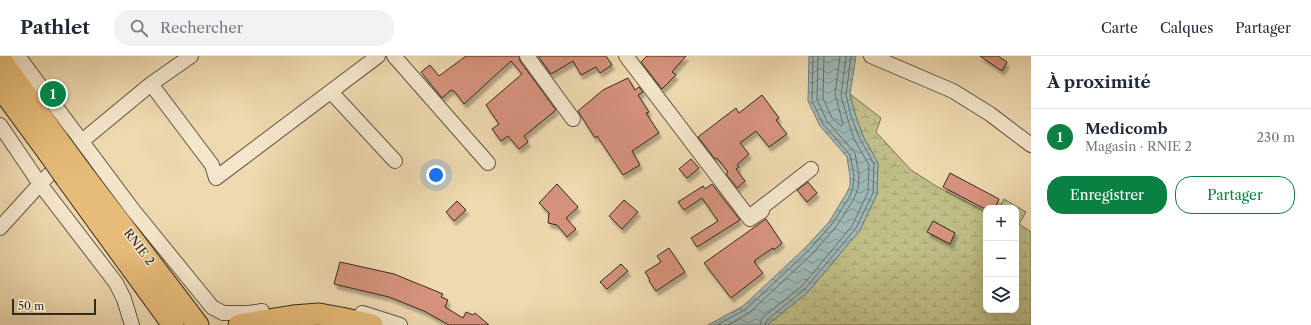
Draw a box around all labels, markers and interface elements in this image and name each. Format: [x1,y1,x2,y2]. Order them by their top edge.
search box [114,10,394,46]
text: Pathlet [20,16,90,39]
icon: search [128,17,150,39]
text: Rechercher [160,18,243,37]
text: Carte [1101,19,1138,37]
text: Calques [1160,19,1213,37]
text: Partager [1235,19,1291,37]
text: À proximité [1047,72,1151,92]
pin: 1 [40,79,66,109]
text: Medicomb [1085,119,1167,138]
text: 1 [1057,129,1063,145]
text: 230 m [1257,129,1295,145]
text: Magasin · RNIE 2 [1085,138,1192,154]
your location [426,165,446,185]
button: Enregistrer [1047,176,1167,214]
button: Partager [1175,176,1295,214]
map controls [983,205,1019,313]
button: + [983,205,1019,241]
street label: RNIE 2 [121,226,158,268]
button: − [983,241,1019,277]
button: layers [983,277,1019,313]
scale bar [12,297,96,316]
text: 50 m [18,299,44,313]

